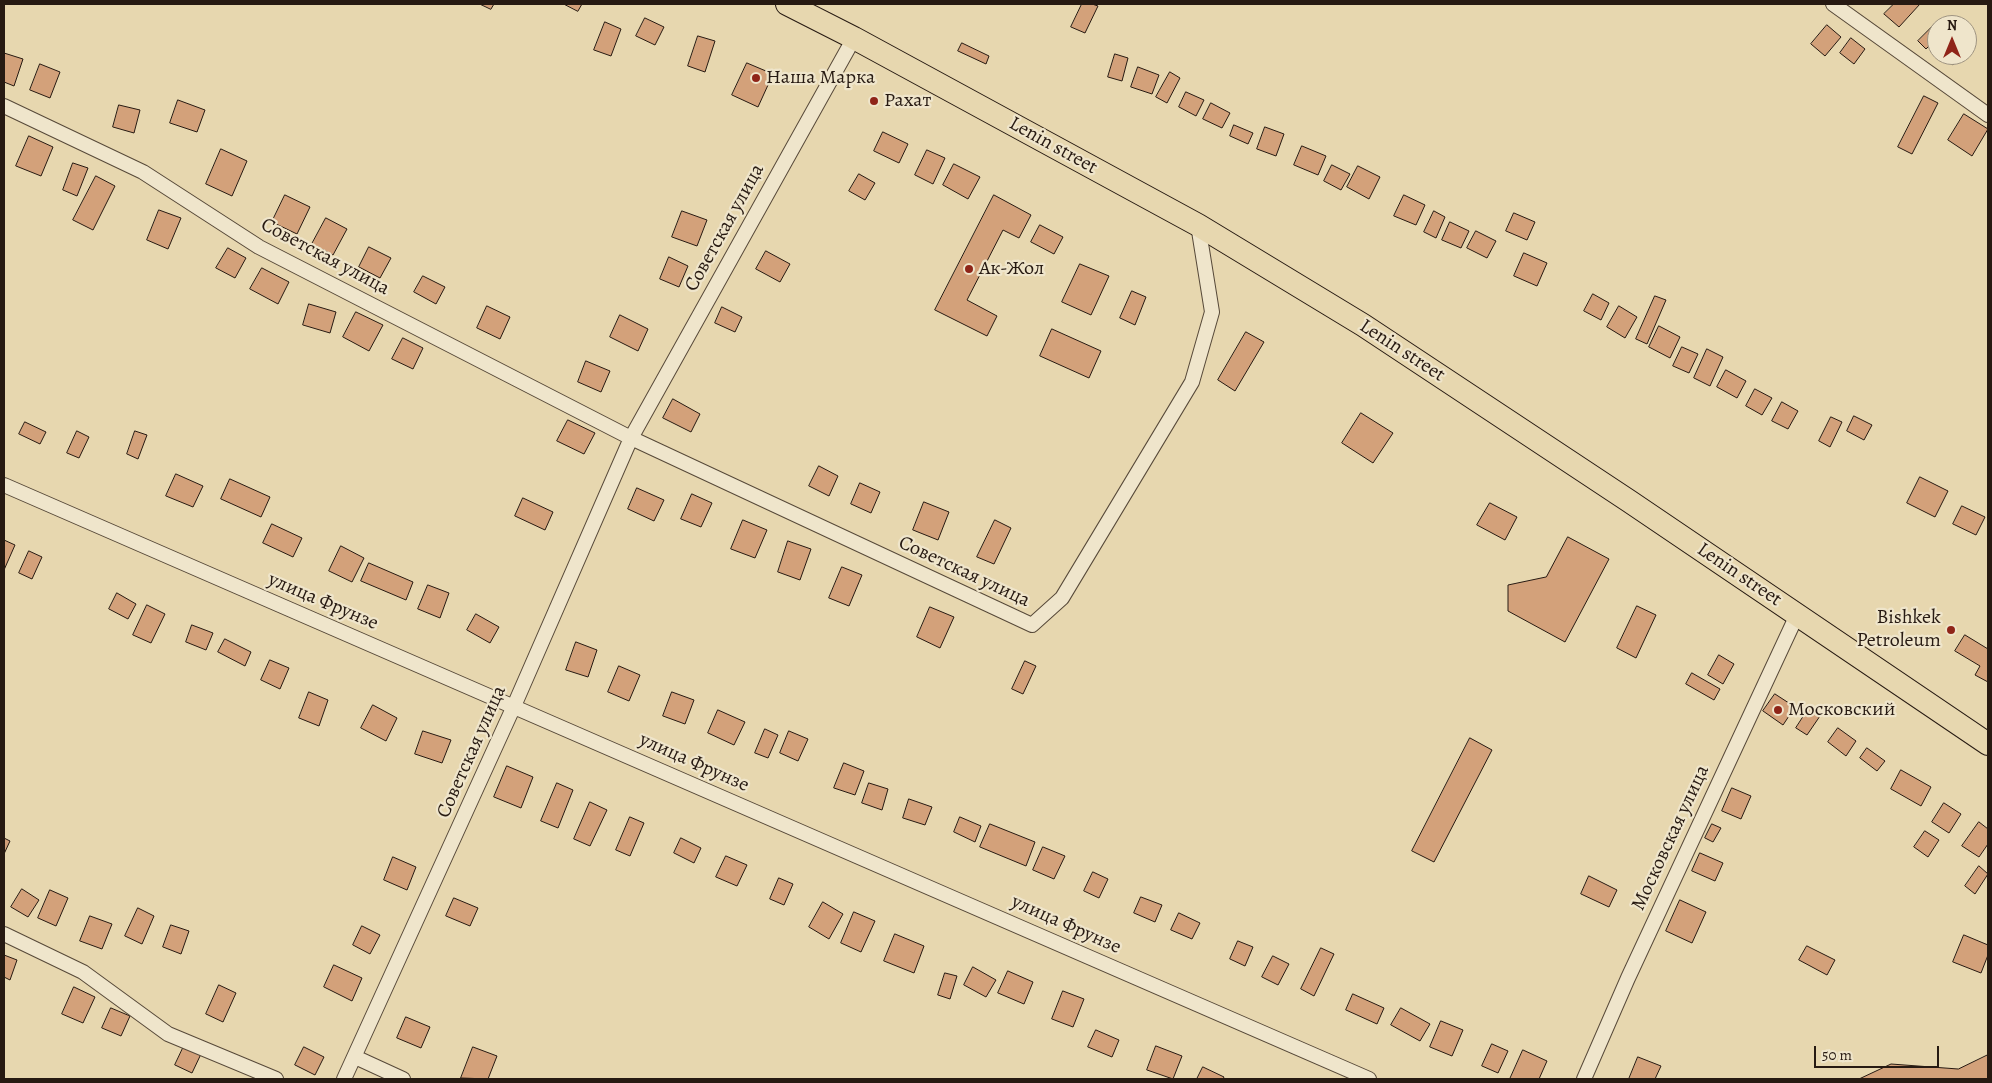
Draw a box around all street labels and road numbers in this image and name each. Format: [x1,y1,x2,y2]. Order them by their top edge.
street label: Lenin street [1005,112,1101,180]
street label: Советская улица [680,160,770,296]
street label: Советская улица [257,213,393,301]
street label: Lenin street [1355,314,1449,388]
street label: Советская улица [894,531,1034,613]
street label: Lenin street [1692,538,1786,612]
street label: улица Фрунзе [264,568,382,636]
street label: Советская улица [432,682,512,822]
street label: улица Фрунзе [635,728,753,798]
street label: Московская улица [1627,762,1715,914]
street label: улица Фрунзе [1007,890,1125,960]

